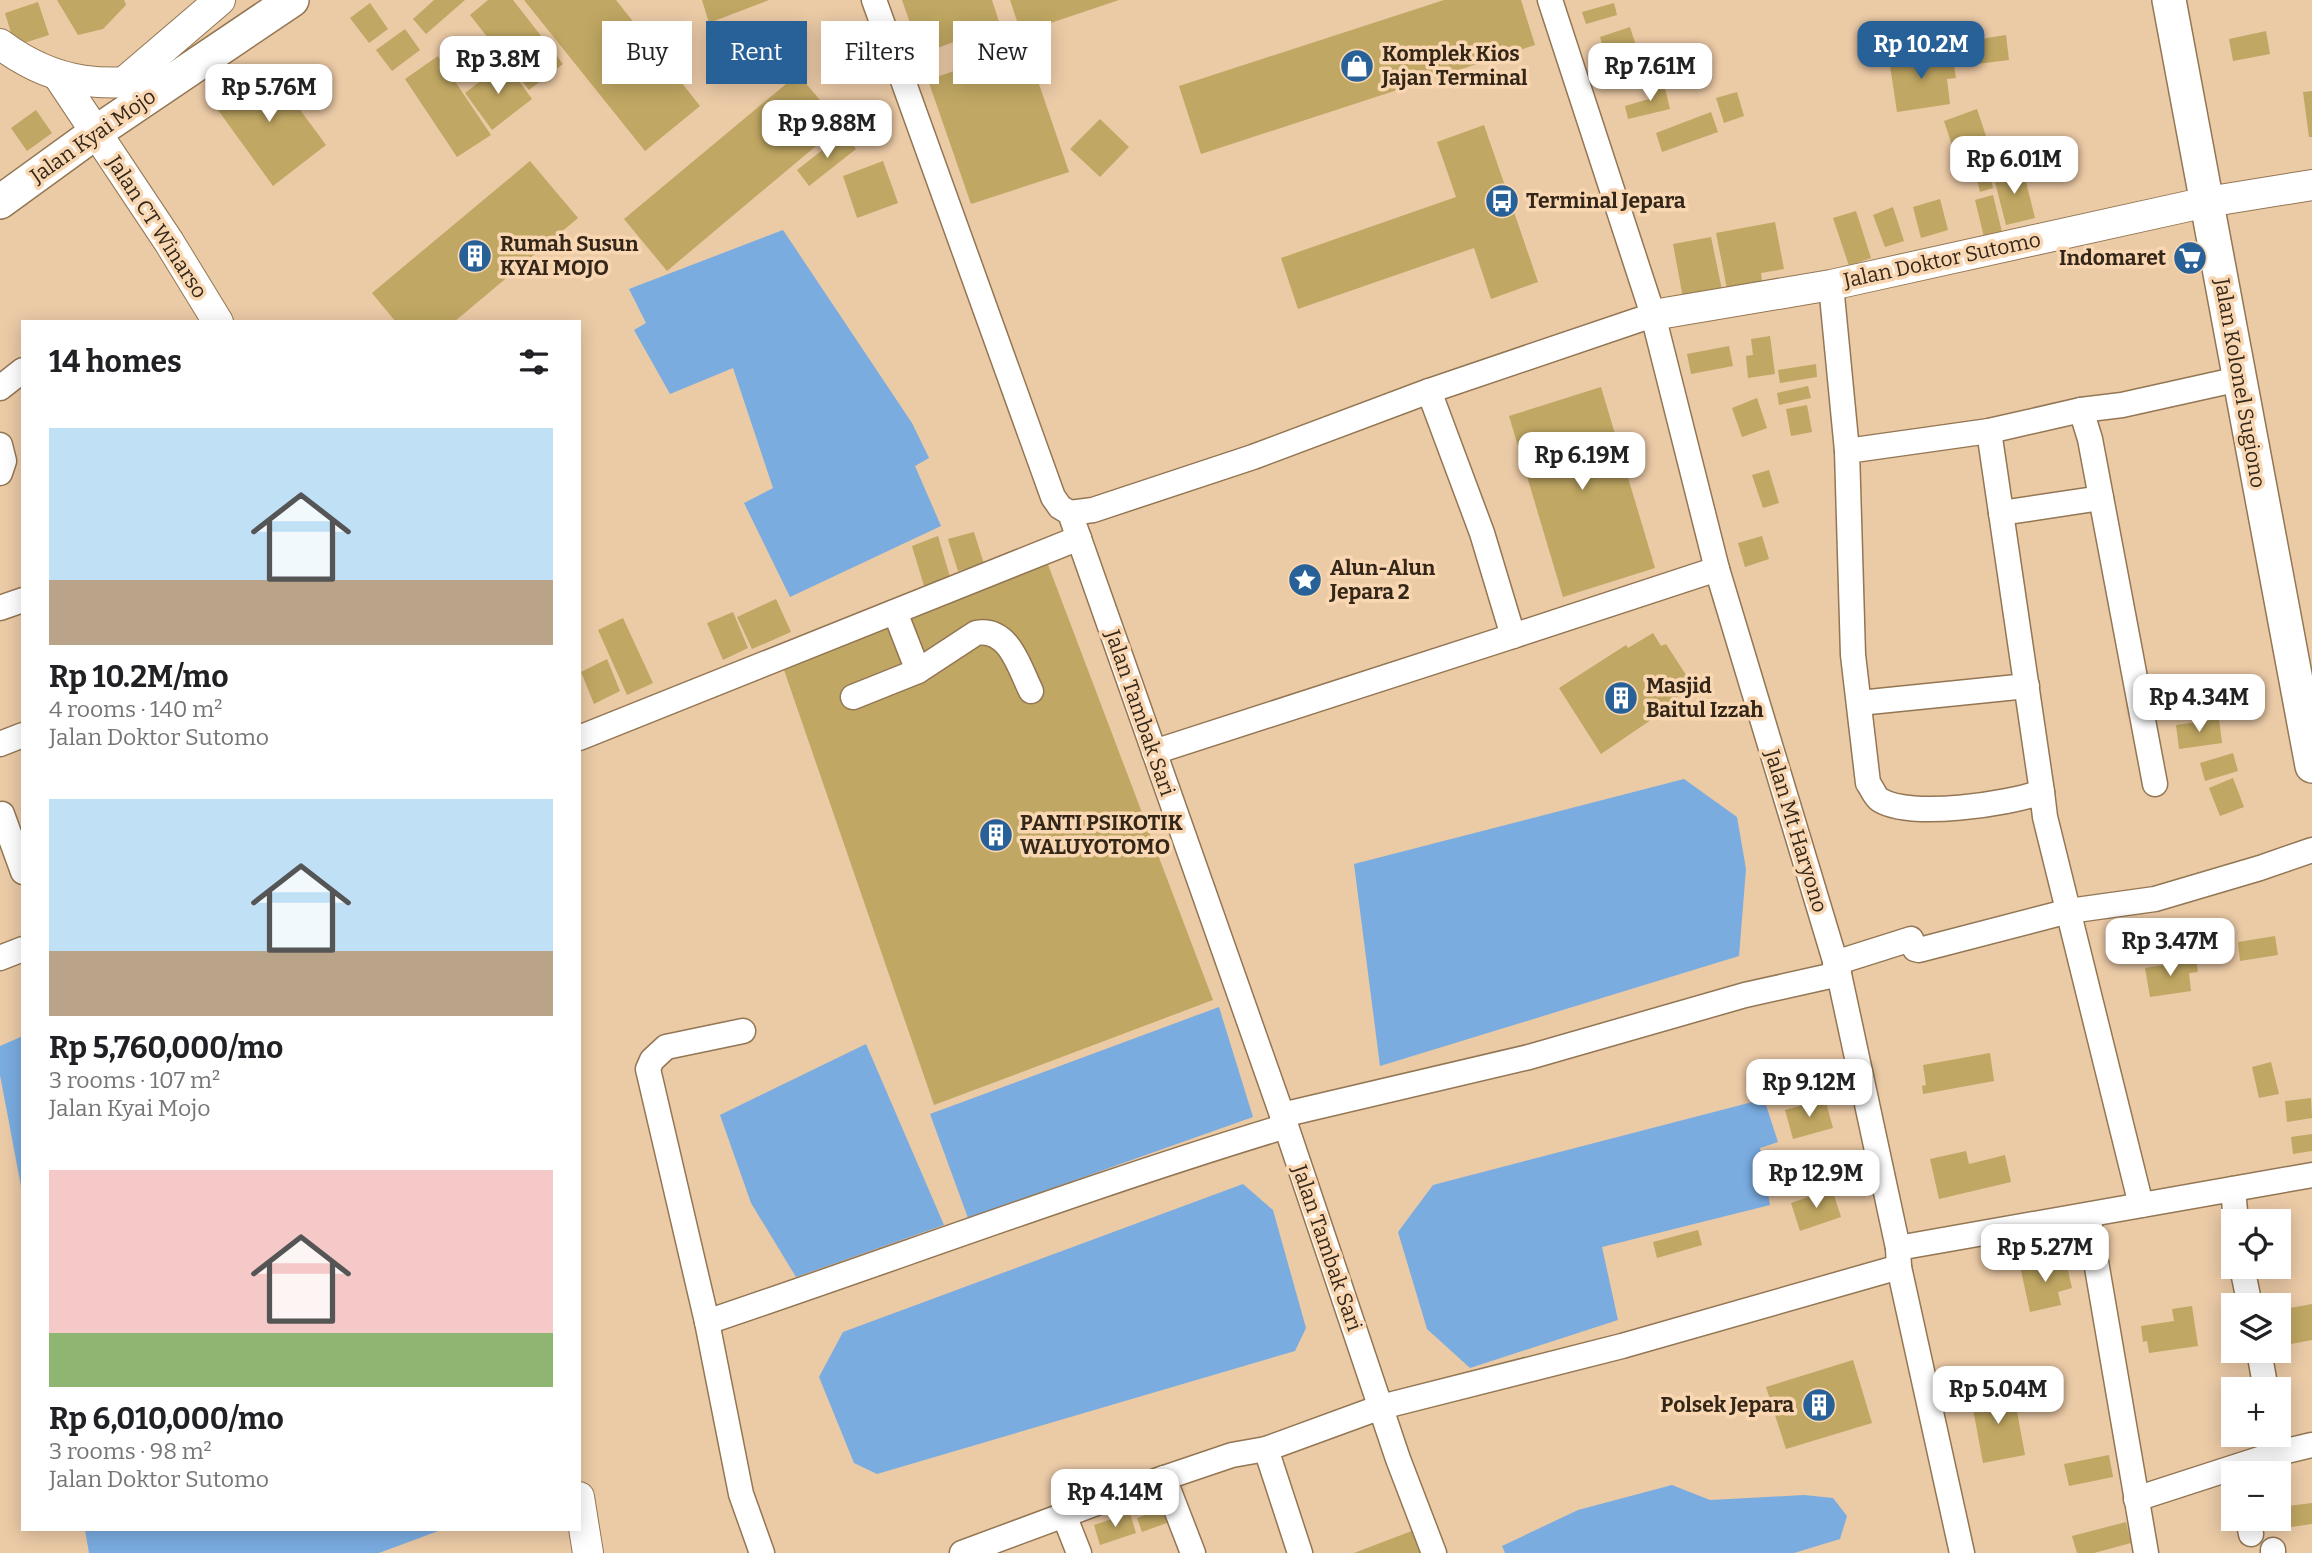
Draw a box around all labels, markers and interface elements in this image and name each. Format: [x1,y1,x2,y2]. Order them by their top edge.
chip: Buy [602,21,692,84]
chip: Rent [706,21,807,84]
chip: Filters [821,21,939,84]
chip: New [953,21,1051,84]
pin: Rp 10.2M [1849,22,1993,81]
text: Rp 10.2M [1873,30,1969,58]
pin: Rp 3.8M [433,36,563,96]
place label: Komplek Kios Jajan Terminal [1381,41,1528,91]
pin: Rp 7.61M [1578,43,1722,103]
text: Rp 3.8M [456,45,540,73]
shop icon: Komplek Kios Jajan Terminal [1338,47,1376,85]
text: Rp 7.61M [1604,52,1696,80]
pin: Rp 5.76M [197,64,341,124]
text: Rp 5.76M [221,73,317,101]
street label: Jalan Kyai Mojo [24,83,161,190]
pin: Rp 9.88M [755,100,899,160]
text: Rp 9.88M [778,109,876,137]
pin: Rp 6.01M [1942,136,2086,196]
text: Rp 6.01M [1966,145,2062,173]
street label: Jalan CT Winarso [101,150,213,303]
bus stop icon: Terminal Jepara [1483,182,1521,220]
place label: Terminal Jepara [1526,188,1686,214]
street label: Jalan Doktor Sutomo [1840,226,2043,294]
place label: Rumah Susun KYAI MOJO [500,231,639,281]
building icon: Rumah Susun KYAI MOJO [456,237,494,275]
supermarket icon: Indomaret [2171,239,2209,277]
place label: Indomaret [2059,245,2167,271]
street label: Jalan Kolonel Sugiono [2209,275,2271,490]
icon: filters [515,343,553,381]
text: 14 homes [49,344,182,380]
pin: Rp 6.19M [1510,433,1654,492]
text: Rp 6.19M [1534,441,1630,469]
icon: home [238,474,364,600]
place label: Alun-Alun Jepara 2 [1329,555,1436,605]
place icon: Alun-Alun Jepara 2 [1286,561,1324,599]
street label: Jalan Tambak Sari [1099,626,1181,799]
text: Rp 10.2M/mo [49,659,229,695]
place label: Masjid Baitul Izzah [1646,673,1764,723]
pin: Rp 4.34M [2127,674,2271,734]
building icon: Masjid Baitul Izzah [1602,679,1640,717]
text: Rp 4.34M [2149,683,2249,711]
text: 4 rooms · 140 m² [49,695,222,723]
text: Jalan Doktor Sutomo [49,723,269,751]
street label: Jalan Mt Haryono [1759,746,1833,915]
place label: PANTI PSIKOTIK WALUYOTOMO [1020,810,1183,860]
building icon: PANTI PSIKOTIK WALUYOTOMO [977,816,1015,854]
icon: home [238,845,364,971]
pin: Rp 3.47M [2098,918,2242,978]
text: Rp 3.47M [2122,927,2218,955]
text: Rp 5,760,000/mo [49,1030,283,1066]
pin: Rp 9.12M [1737,1060,1881,1119]
text: 3 rooms · 107 m² [49,1066,220,1094]
text: Rp 9.12M [1762,1068,1856,1096]
text: Jalan Kyai Mojo [49,1094,210,1122]
pin: Rp 12.9M [1744,1150,1888,1210]
text: Rp 12.9M [1769,1159,1863,1187]
street label: Jalan Tambak Sari [1286,1161,1368,1334]
map controls [2221,1209,2291,1531]
button: locate [2221,1209,2291,1279]
icon: home [238,1216,364,1342]
pin: Rp 5.27M [1973,1224,2117,1284]
text: Rp 5.27M [1997,1233,2093,1261]
button: layers [2221,1293,2291,1363]
pin: Rp 5.04M [1926,1366,2070,1426]
text: Rp 5.04M [1949,1375,2047,1403]
button: + [2221,1377,2291,1447]
building icon: Polsek Jepara [1800,1386,1838,1424]
place label: Polsek Jepara [1661,1392,1794,1418]
text: Rp 6,010,000/mo [49,1401,284,1437]
text: 3 rooms · 98 m² [49,1437,212,1465]
button: − [2221,1461,2291,1531]
text: Jalan Doktor Sutomo [49,1465,269,1493]
pin: Rp 4.14M [1043,1470,1187,1529]
text: Rp 4.14M [1067,1478,1163,1506]

